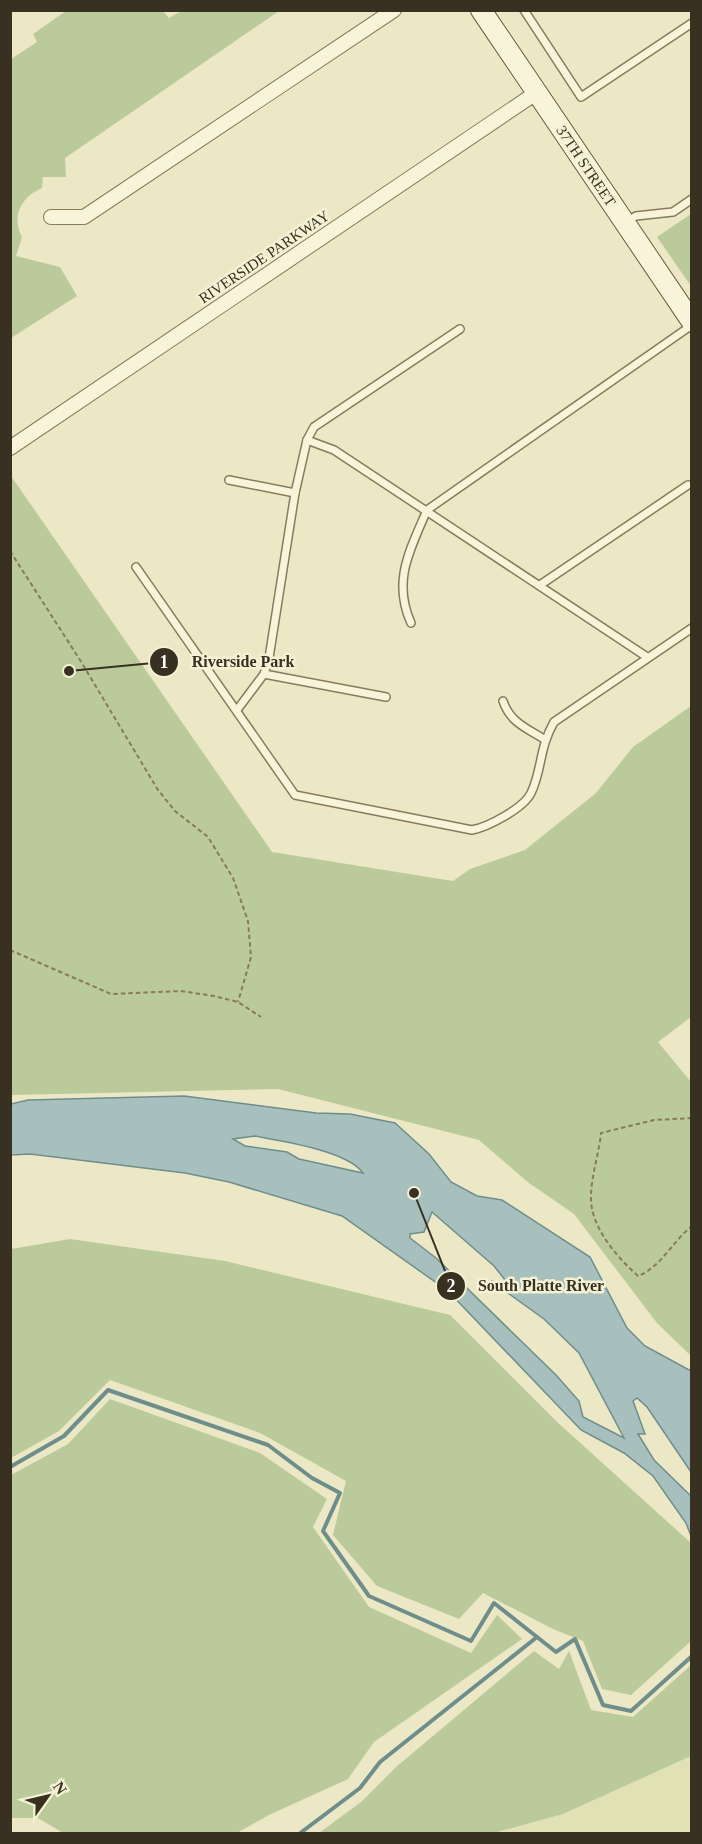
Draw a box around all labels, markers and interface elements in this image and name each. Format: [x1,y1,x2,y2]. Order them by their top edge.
street label: 37TH STREET [553,123,619,209]
street label: RIVERSIDE PARKWAY [196,207,332,307]
callout: Riverside Park [149,645,306,679]
text: 1 [160,652,169,672]
text: Riverside Park [192,653,294,670]
callout: South Platte River [436,1269,616,1303]
text: 2 [447,1276,456,1296]
text: South Platte River [478,1277,604,1294]
north arrow [18,1766,78,1826]
text: N [50,1778,71,1798]

